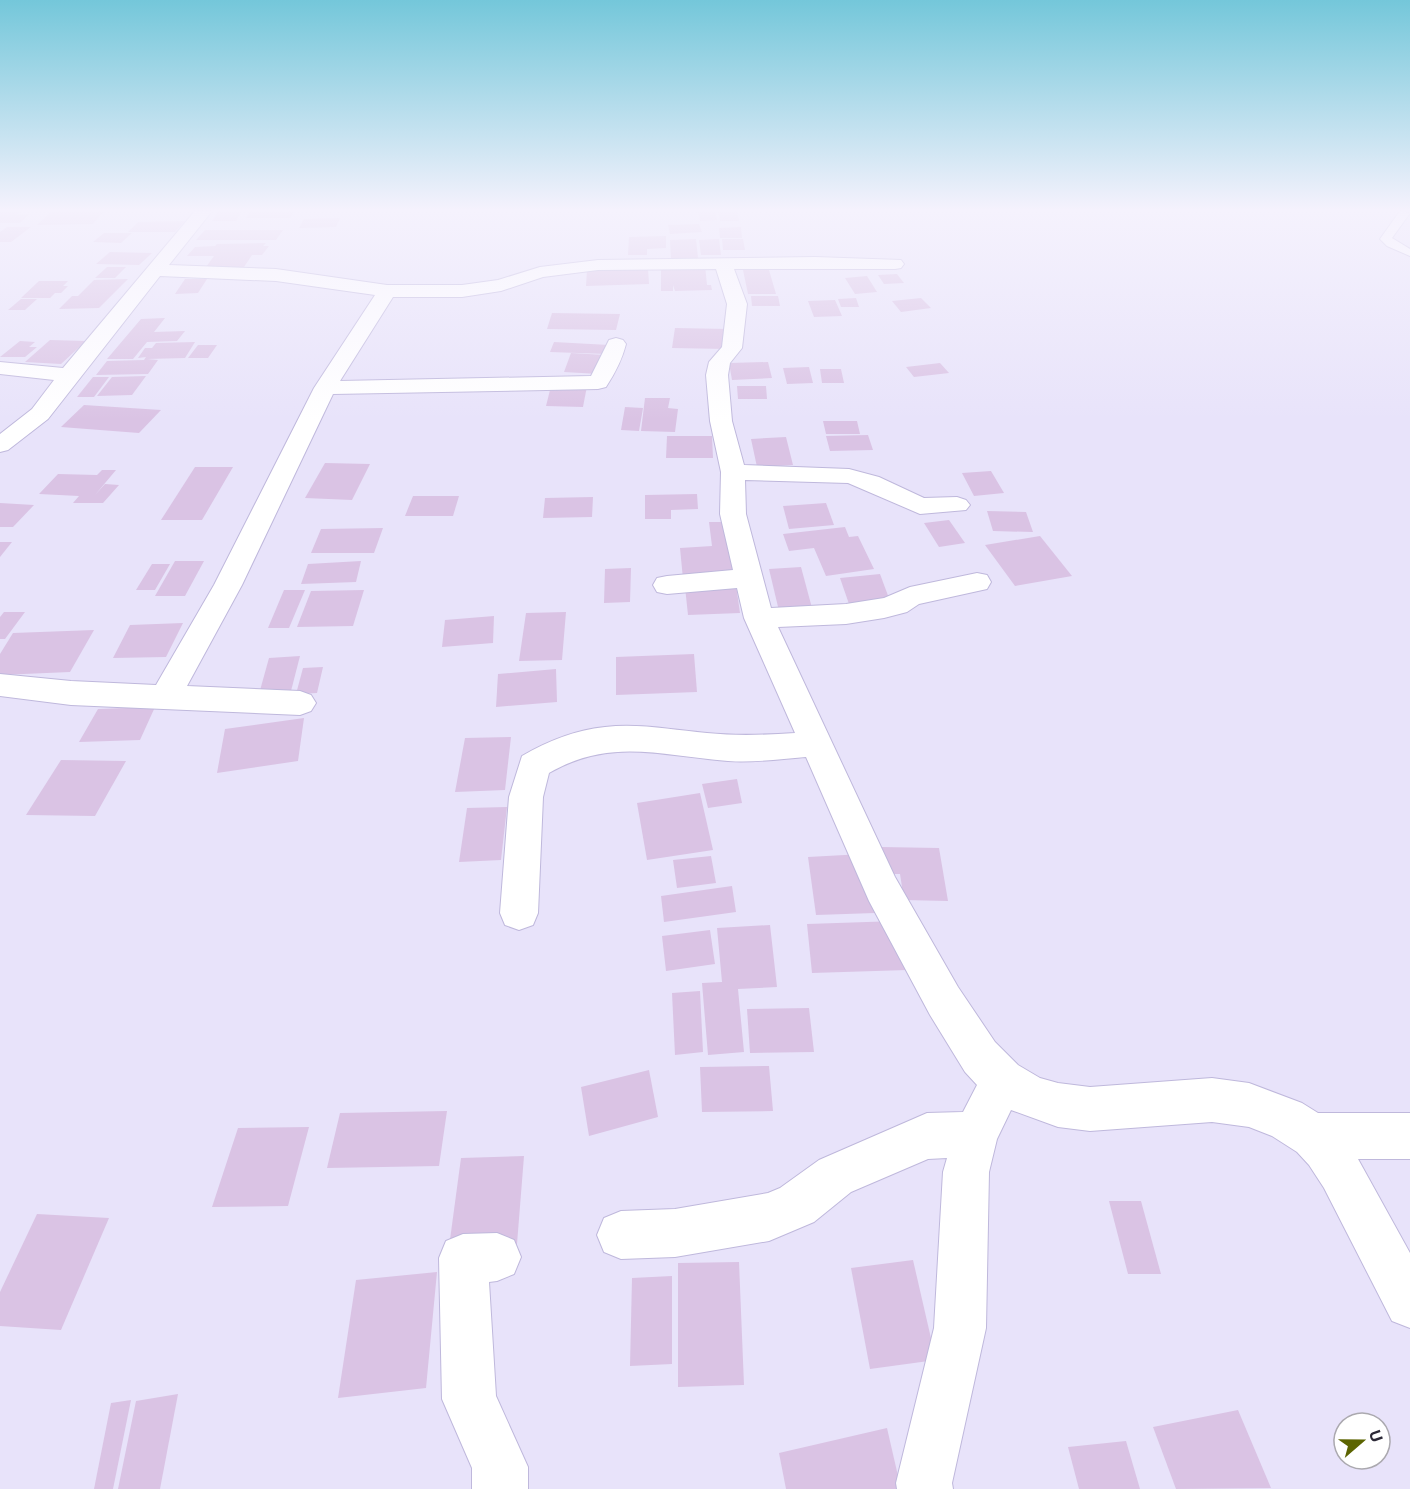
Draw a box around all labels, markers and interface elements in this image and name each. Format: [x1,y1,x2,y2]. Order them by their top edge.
north arrow [1332,1411,1392,1471]
text: U [1364,1426,1389,1445]

